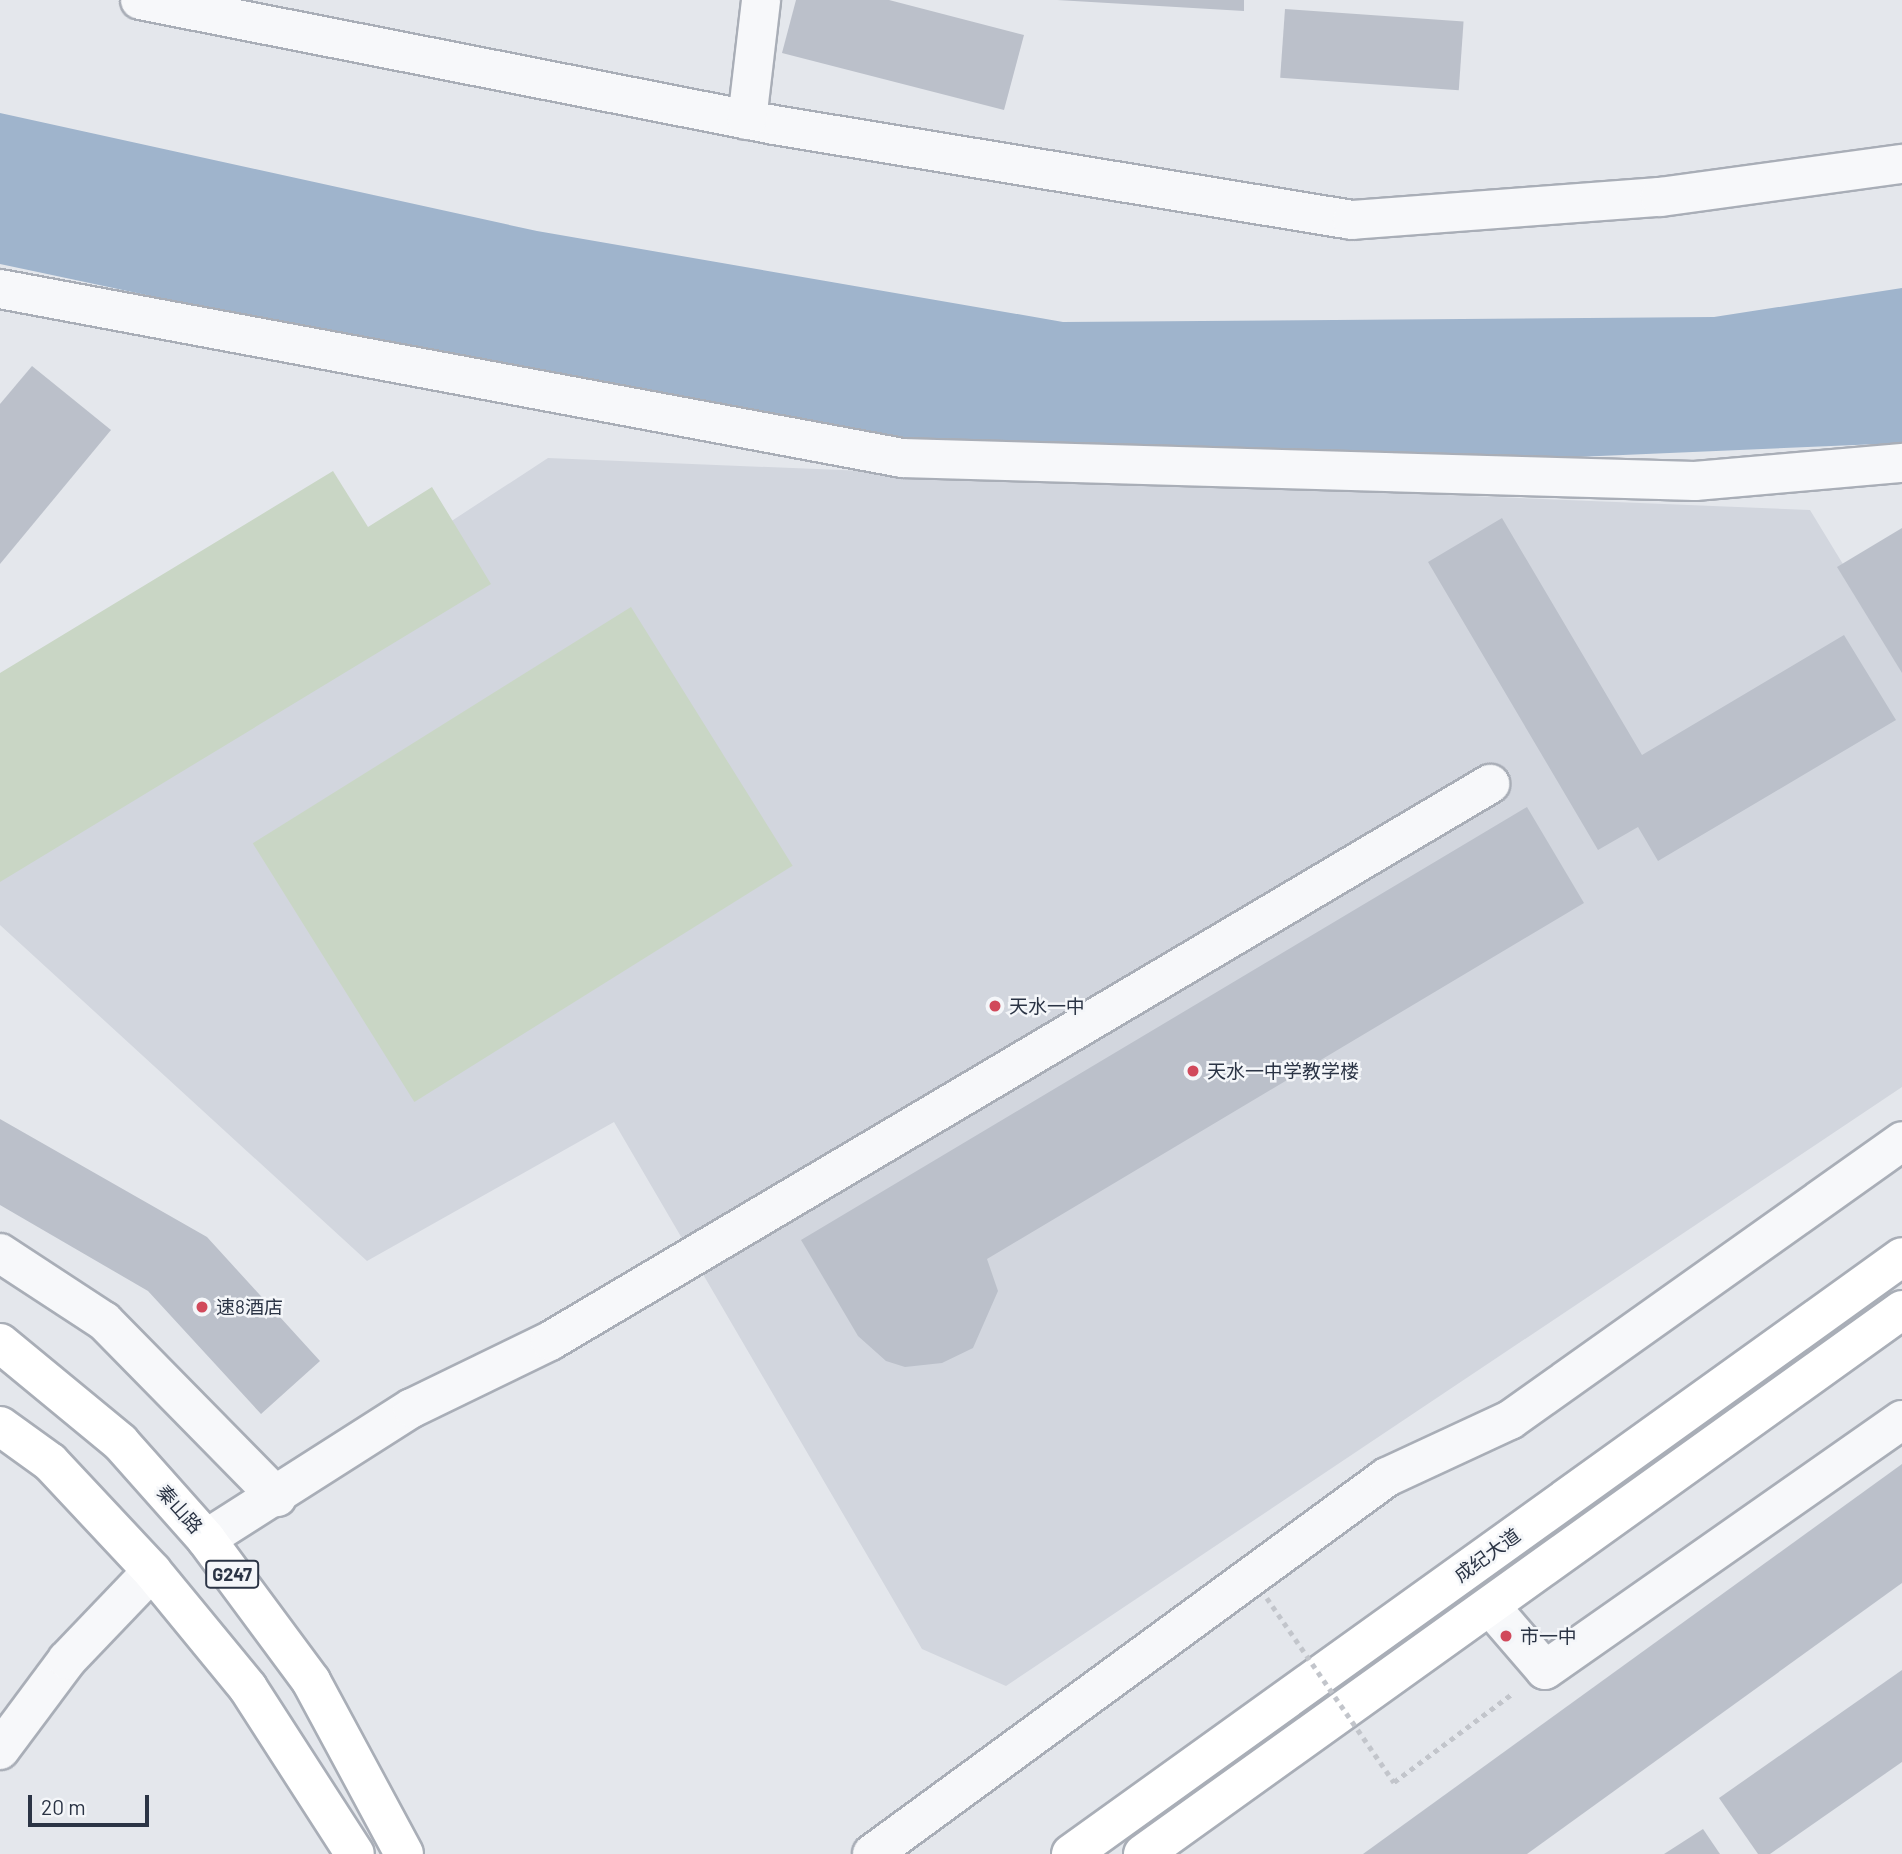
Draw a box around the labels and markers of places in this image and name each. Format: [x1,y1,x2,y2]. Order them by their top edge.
place label: 天水一中 [1009,995,1085,1017]
marker: 天水一中 [987,998,1003,1014]
place label: 天水一中学教学楼 [1207,1060,1359,1082]
marker: 天水一中学教学楼 [1185,1063,1201,1079]
place label: 速8酒店 [216,1296,283,1318]
marker: 速8酒店 [194,1299,210,1315]
place label: 市一中 [1520,1625,1577,1647]
marker: 市一中 [1498,1628,1514,1644]

